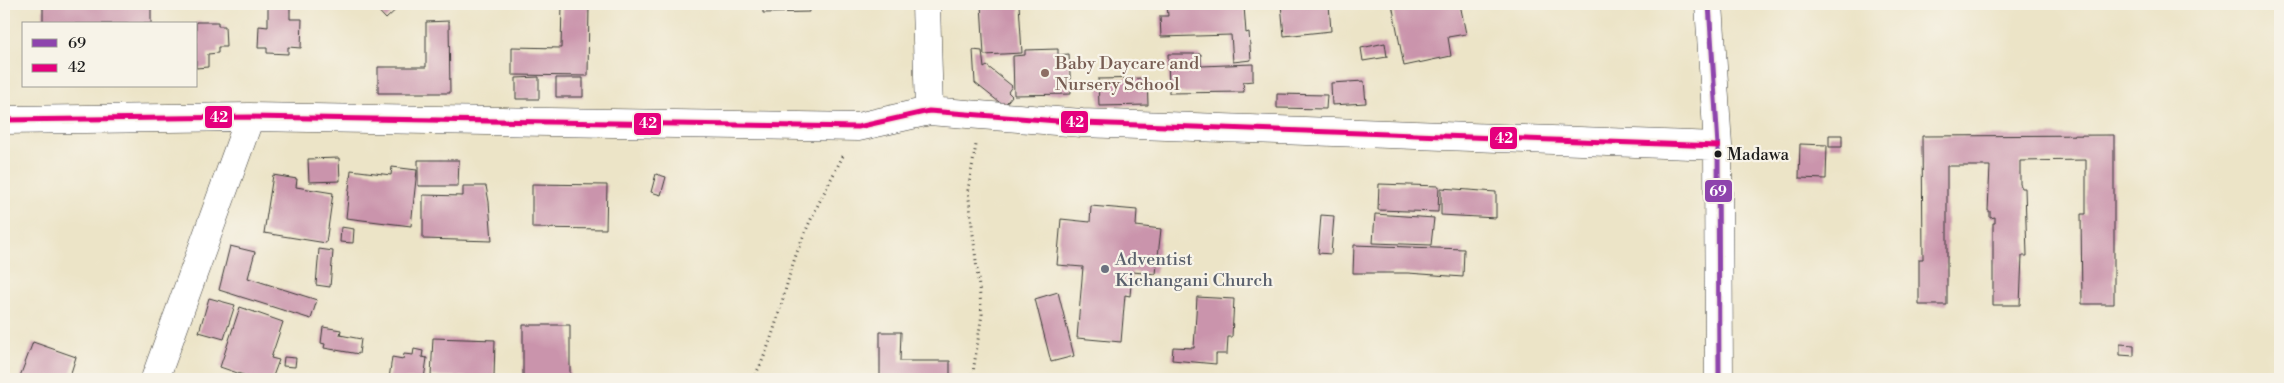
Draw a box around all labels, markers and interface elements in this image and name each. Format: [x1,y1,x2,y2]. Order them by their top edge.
legend [22,22,198,88]
text: 69 [68,34,86,53]
place label: Baby Daycare and Nursery School [1054,52,1200,96]
text: 42 [68,58,85,77]
marker: Baby Daycare and Nursery School [1039,67,1051,79]
line badge: 42 [204,105,233,129]
text: 42 [210,109,228,127]
line badge: 42 [1060,110,1089,134]
line badge: 42 [633,112,662,136]
text: 42 [1066,114,1084,132]
text: 42 [639,115,657,133]
line badge: 42 [1489,126,1518,150]
text: 42 [1495,130,1513,148]
place label: Madawa [1727,144,1790,166]
marker: Madawa [1713,149,1723,159]
line badge: 69 [1704,179,1733,203]
text: 69 [1709,183,1727,201]
place label: Adventist Kichangani Church [1114,248,1273,292]
marker: Adventist Kichangani Church [1099,263,1111,275]

